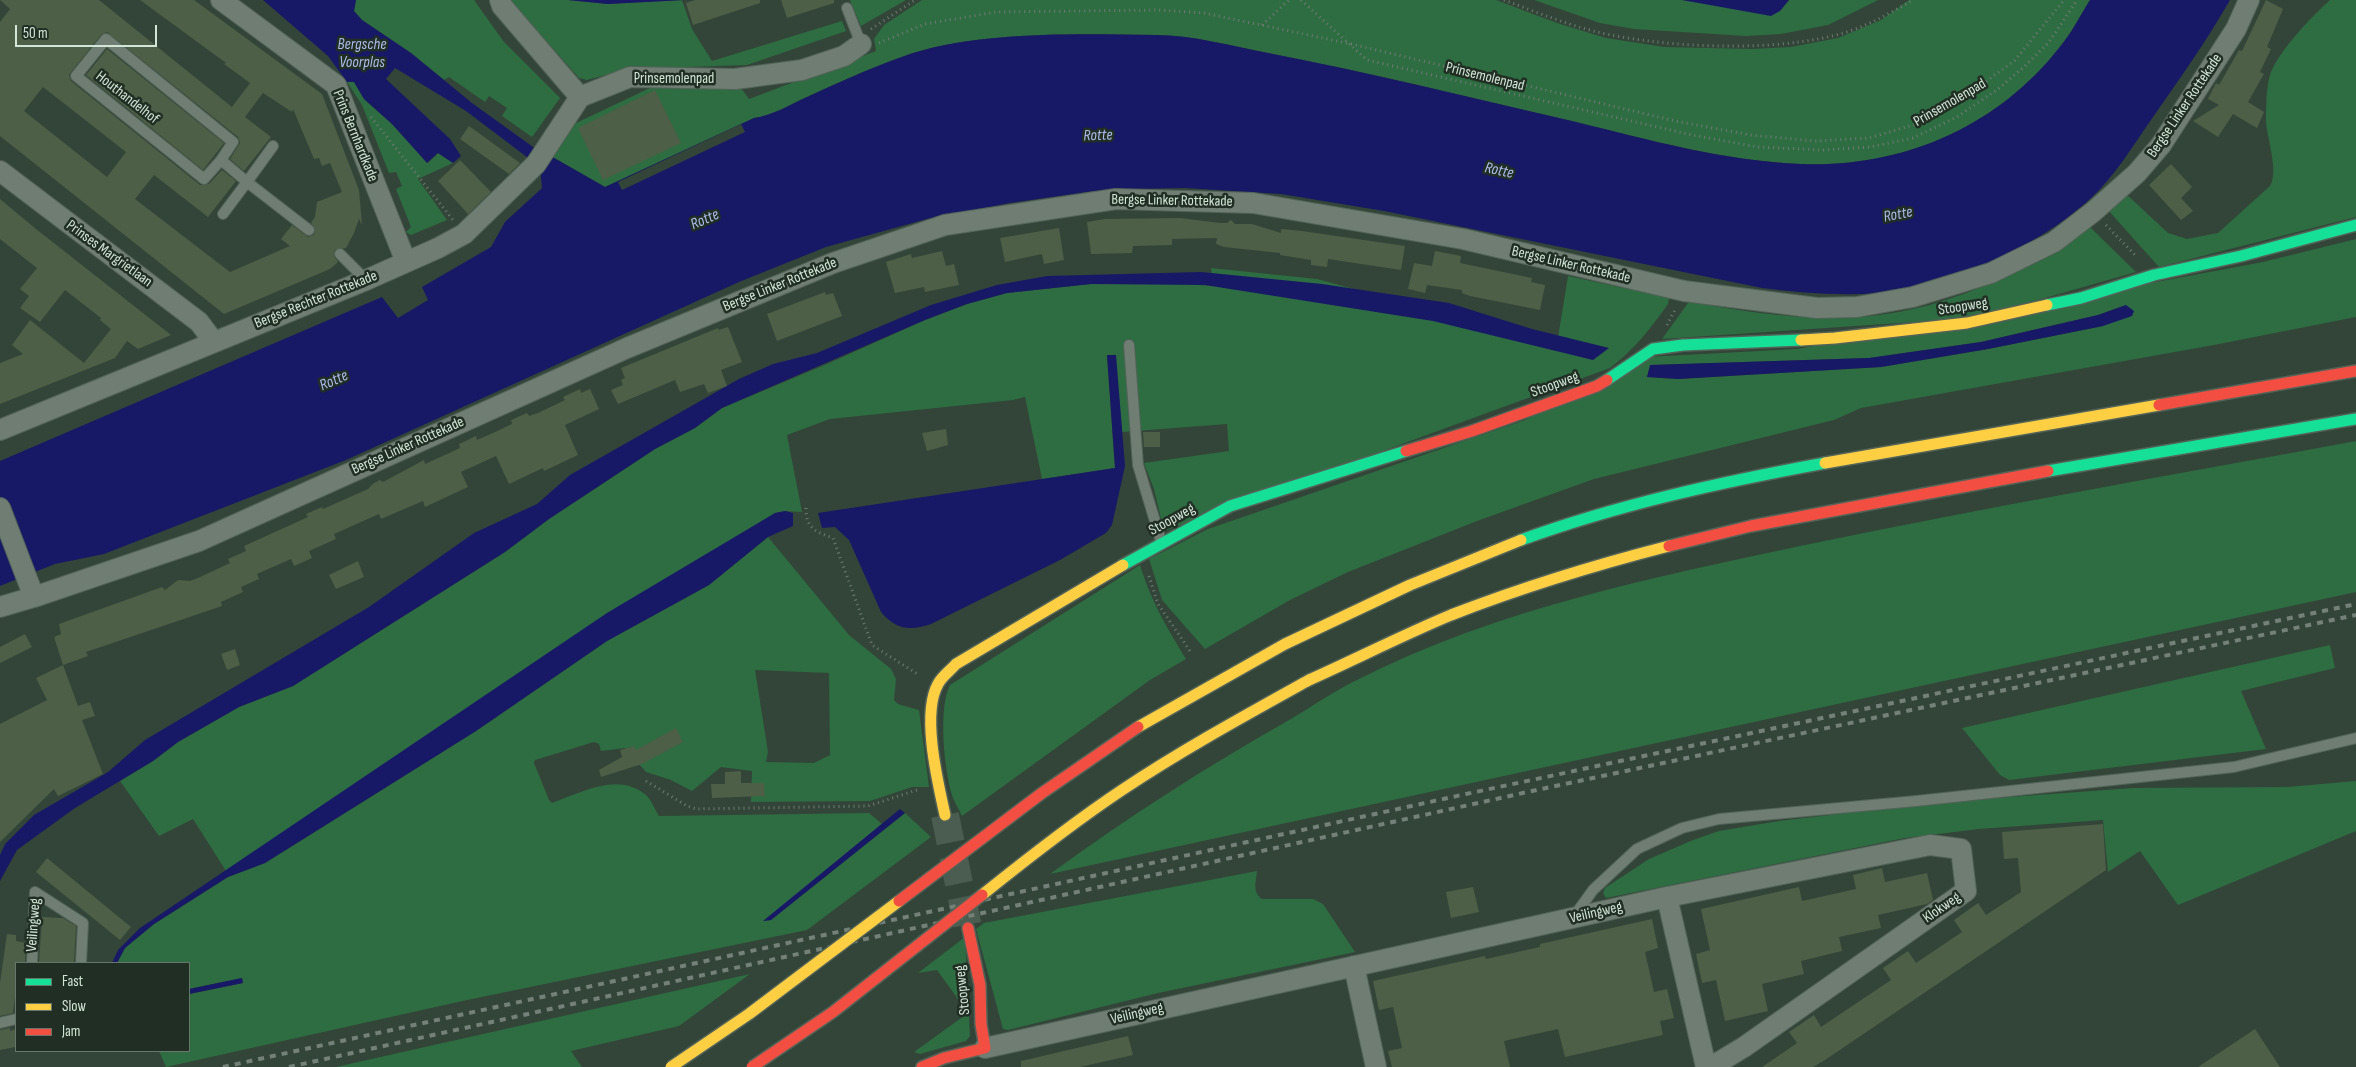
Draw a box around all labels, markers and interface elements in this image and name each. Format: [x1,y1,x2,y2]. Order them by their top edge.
scale bar [18,15,160,47]
text: 50 m [23,24,48,43]
water label: Bergsche Voorplas [338,35,386,73]
street label: Bergse Linker Rottekade [2144,51,2226,161]
street label: Prinsemolenpad [1444,59,1526,95]
street label: Houthandelhof [92,68,162,128]
street label: Prinsemolenpad [634,70,714,88]
street label: Prinsemolenpad [1911,75,1989,131]
street label: Prins Bernhardkade [328,87,382,185]
water label: Rotte [1083,126,1113,146]
water label: Rotte [1483,159,1515,183]
street label: Bergse Linker Rottekade [1111,191,1233,211]
water label: Rotte [1882,203,1914,227]
water label: Rotte [688,205,722,235]
street label: Prinses Margrietlaan [62,217,156,291]
street label: Bergse Linker Rottekade [1510,243,1632,287]
street label: Bergse Linker Rottekade [720,254,840,316]
street label: Bergse Rechter Rottekade [252,267,380,333]
street label: Stoopweg [1937,294,1989,320]
water label: Rotte [317,366,351,396]
street label: Stoopweg [1529,368,1581,402]
street label: Bergse Linker Rottekade [349,413,467,479]
street label: Stoopweg [1146,500,1198,540]
street label: Klokweg [1920,889,1964,927]
street label: Veilingweg [23,898,45,952]
street label: Veilingweg [1568,898,1624,928]
legend [15,962,190,1052]
street label: Stoopweg [951,964,975,1016]
text: Fast [62,972,83,991]
text: Slow [62,997,86,1016]
street label: Veilingweg [1109,999,1165,1029]
text: Jam [62,1022,80,1041]

